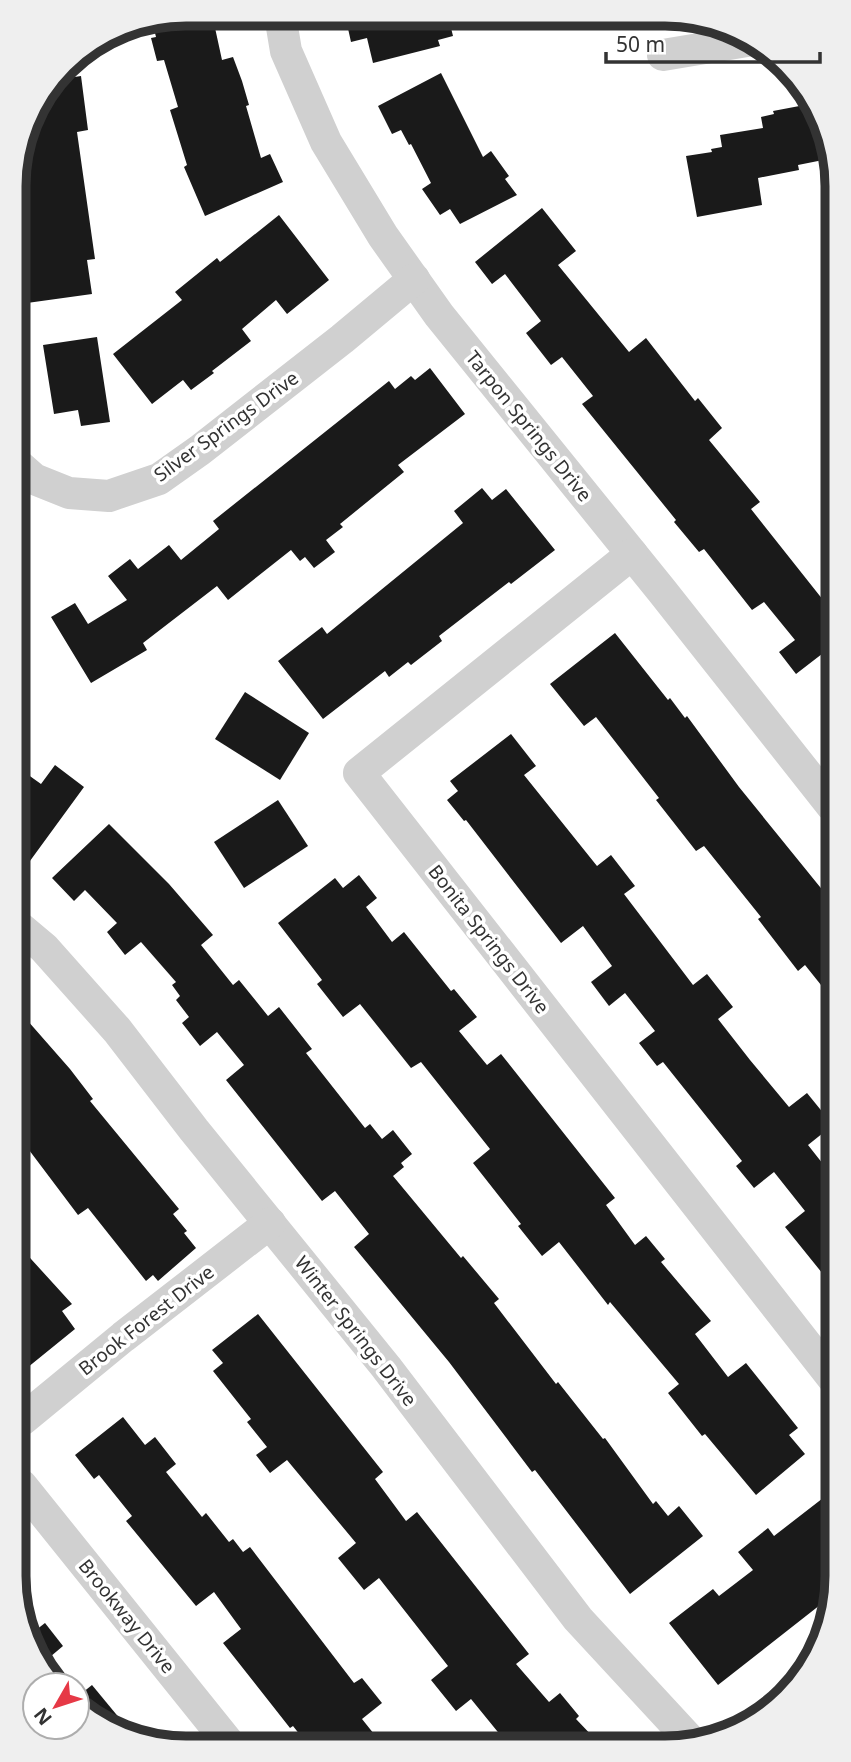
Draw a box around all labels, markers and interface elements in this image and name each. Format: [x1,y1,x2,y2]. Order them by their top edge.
scale bar [606,21,820,65]
text: 50 m [616,30,665,58]
street label: Tarpon Springs Drive [460,345,598,507]
street label: Silver Springs Drive [148,365,304,487]
street label: Bonita Springs Drive [423,859,555,1019]
street label: Winter Springs Drive [289,1250,423,1412]
street label: Brook Forest Drive [73,1259,219,1381]
street label: Brookway Drive [73,1553,181,1679]
north arrow [21,1671,91,1741]
text: N [28,1703,58,1731]

